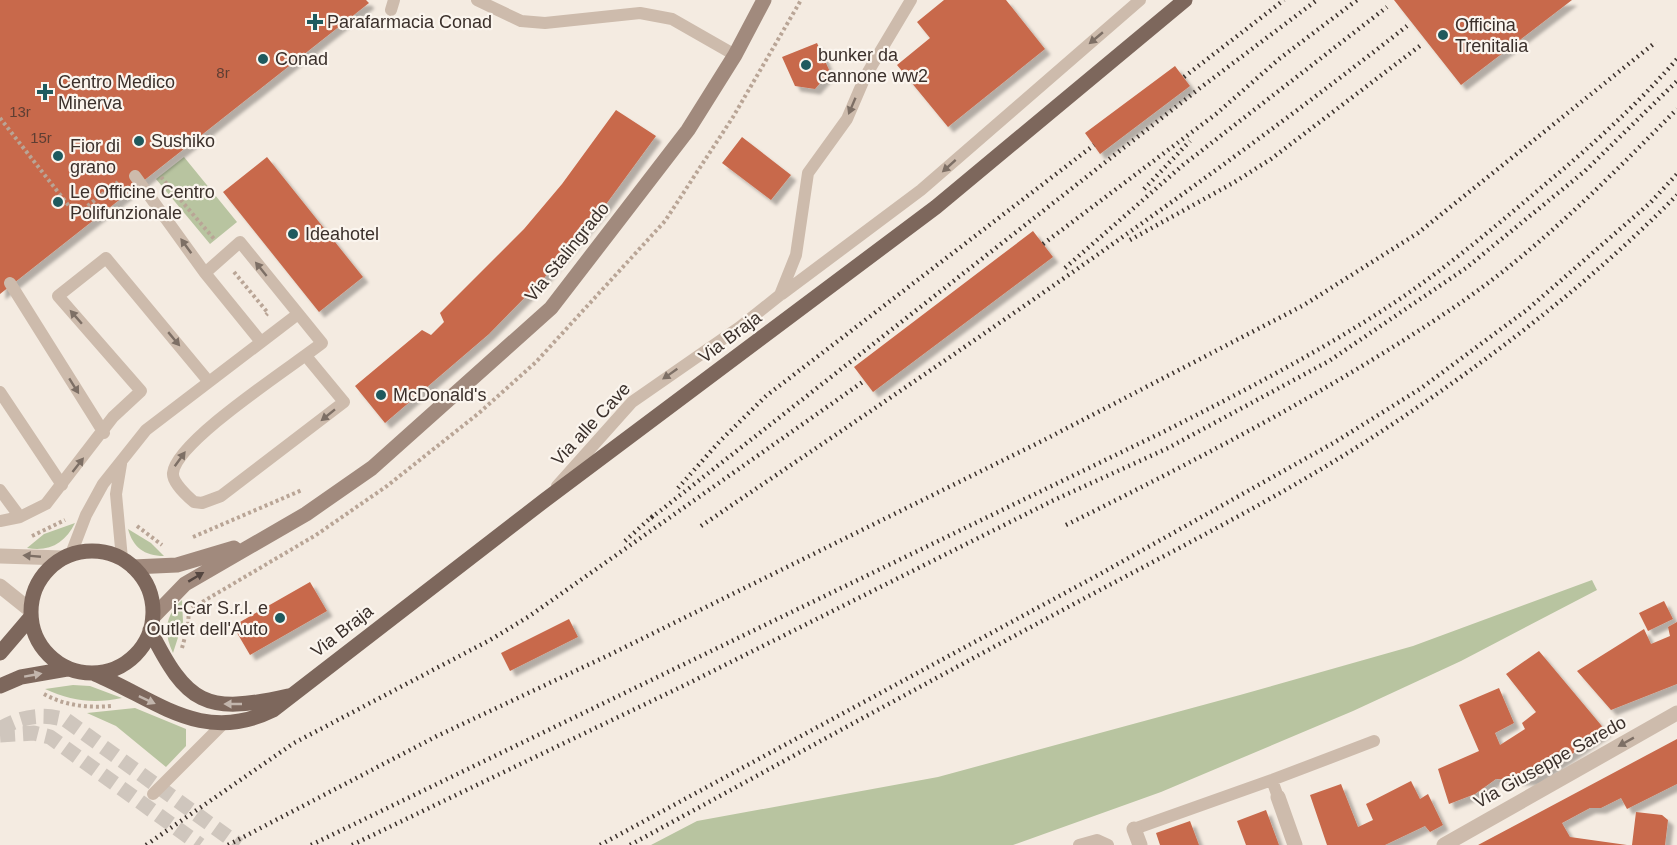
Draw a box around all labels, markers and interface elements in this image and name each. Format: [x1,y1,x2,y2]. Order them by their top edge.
place label: Parafarmacia Conad [327,12,492,32]
marker: Parafarmacia Conad [308,15,322,29]
place label: Officina Trenitalia [1455,15,1529,56]
marker: Officina Trenitalia [1436,28,1450,42]
one-way arrow [1089,31,1104,44]
place label: bunker da cannone ww2 [818,45,928,86]
place label: Conad [275,49,328,69]
marker: Conad [256,52,270,66]
marker: bunker da cannone ww2 [799,58,813,72]
house number: 8r [216,64,230,81]
place label: Centro Medico Minerva [58,72,175,113]
marker: Centro Medico Minerva [36,83,54,101]
one-way arrow [847,98,857,116]
house number: 13r [9,103,31,120]
house number: 15r [30,129,52,146]
place label: Sushiko [151,131,215,151]
marker: Sushiko [132,134,146,148]
place label: Fior di grano [70,136,120,177]
marker: Fior di grano [51,149,65,163]
one-way arrow [941,159,956,173]
place label: Le Officine Centro Polifunzionale [70,182,215,223]
marker: Le Officine Centro Polifunzionale [51,195,65,209]
street label: Via Stalingrado [521,198,613,306]
place label: Ideahotel [305,224,379,244]
marker: Ideahotel [286,227,300,241]
one-way arrow [180,239,192,255]
one-way arrow [256,261,268,276]
street label: Via Braja [695,307,766,367]
one-way arrow [69,310,83,325]
one-way arrow [167,331,180,346]
one-way arrow [662,368,678,380]
one-way arrow [68,378,79,394]
street label: Via alle Cave [548,379,634,469]
place label: McDonald's [393,385,486,405]
marker: McDonald's [374,388,388,402]
one-way arrow [321,408,336,420]
one-way arrow [174,451,186,467]
one-way arrow [72,457,85,473]
one-way arrow [22,551,41,561]
one-way arrow [188,572,204,583]
place label: i-Car S.r.l. e Outlet dell'Auto [146,598,268,639]
street label: Via Braja [307,600,378,661]
marker: i-Car S.r.l. e Outlet dell'Auto [273,611,287,625]
one-way arrow [24,670,43,679]
one-way arrow [138,696,155,705]
one-way arrow [223,699,242,709]
street label: Via Giuseppe Saredo [1470,712,1630,812]
one-way arrow [1617,737,1634,747]

